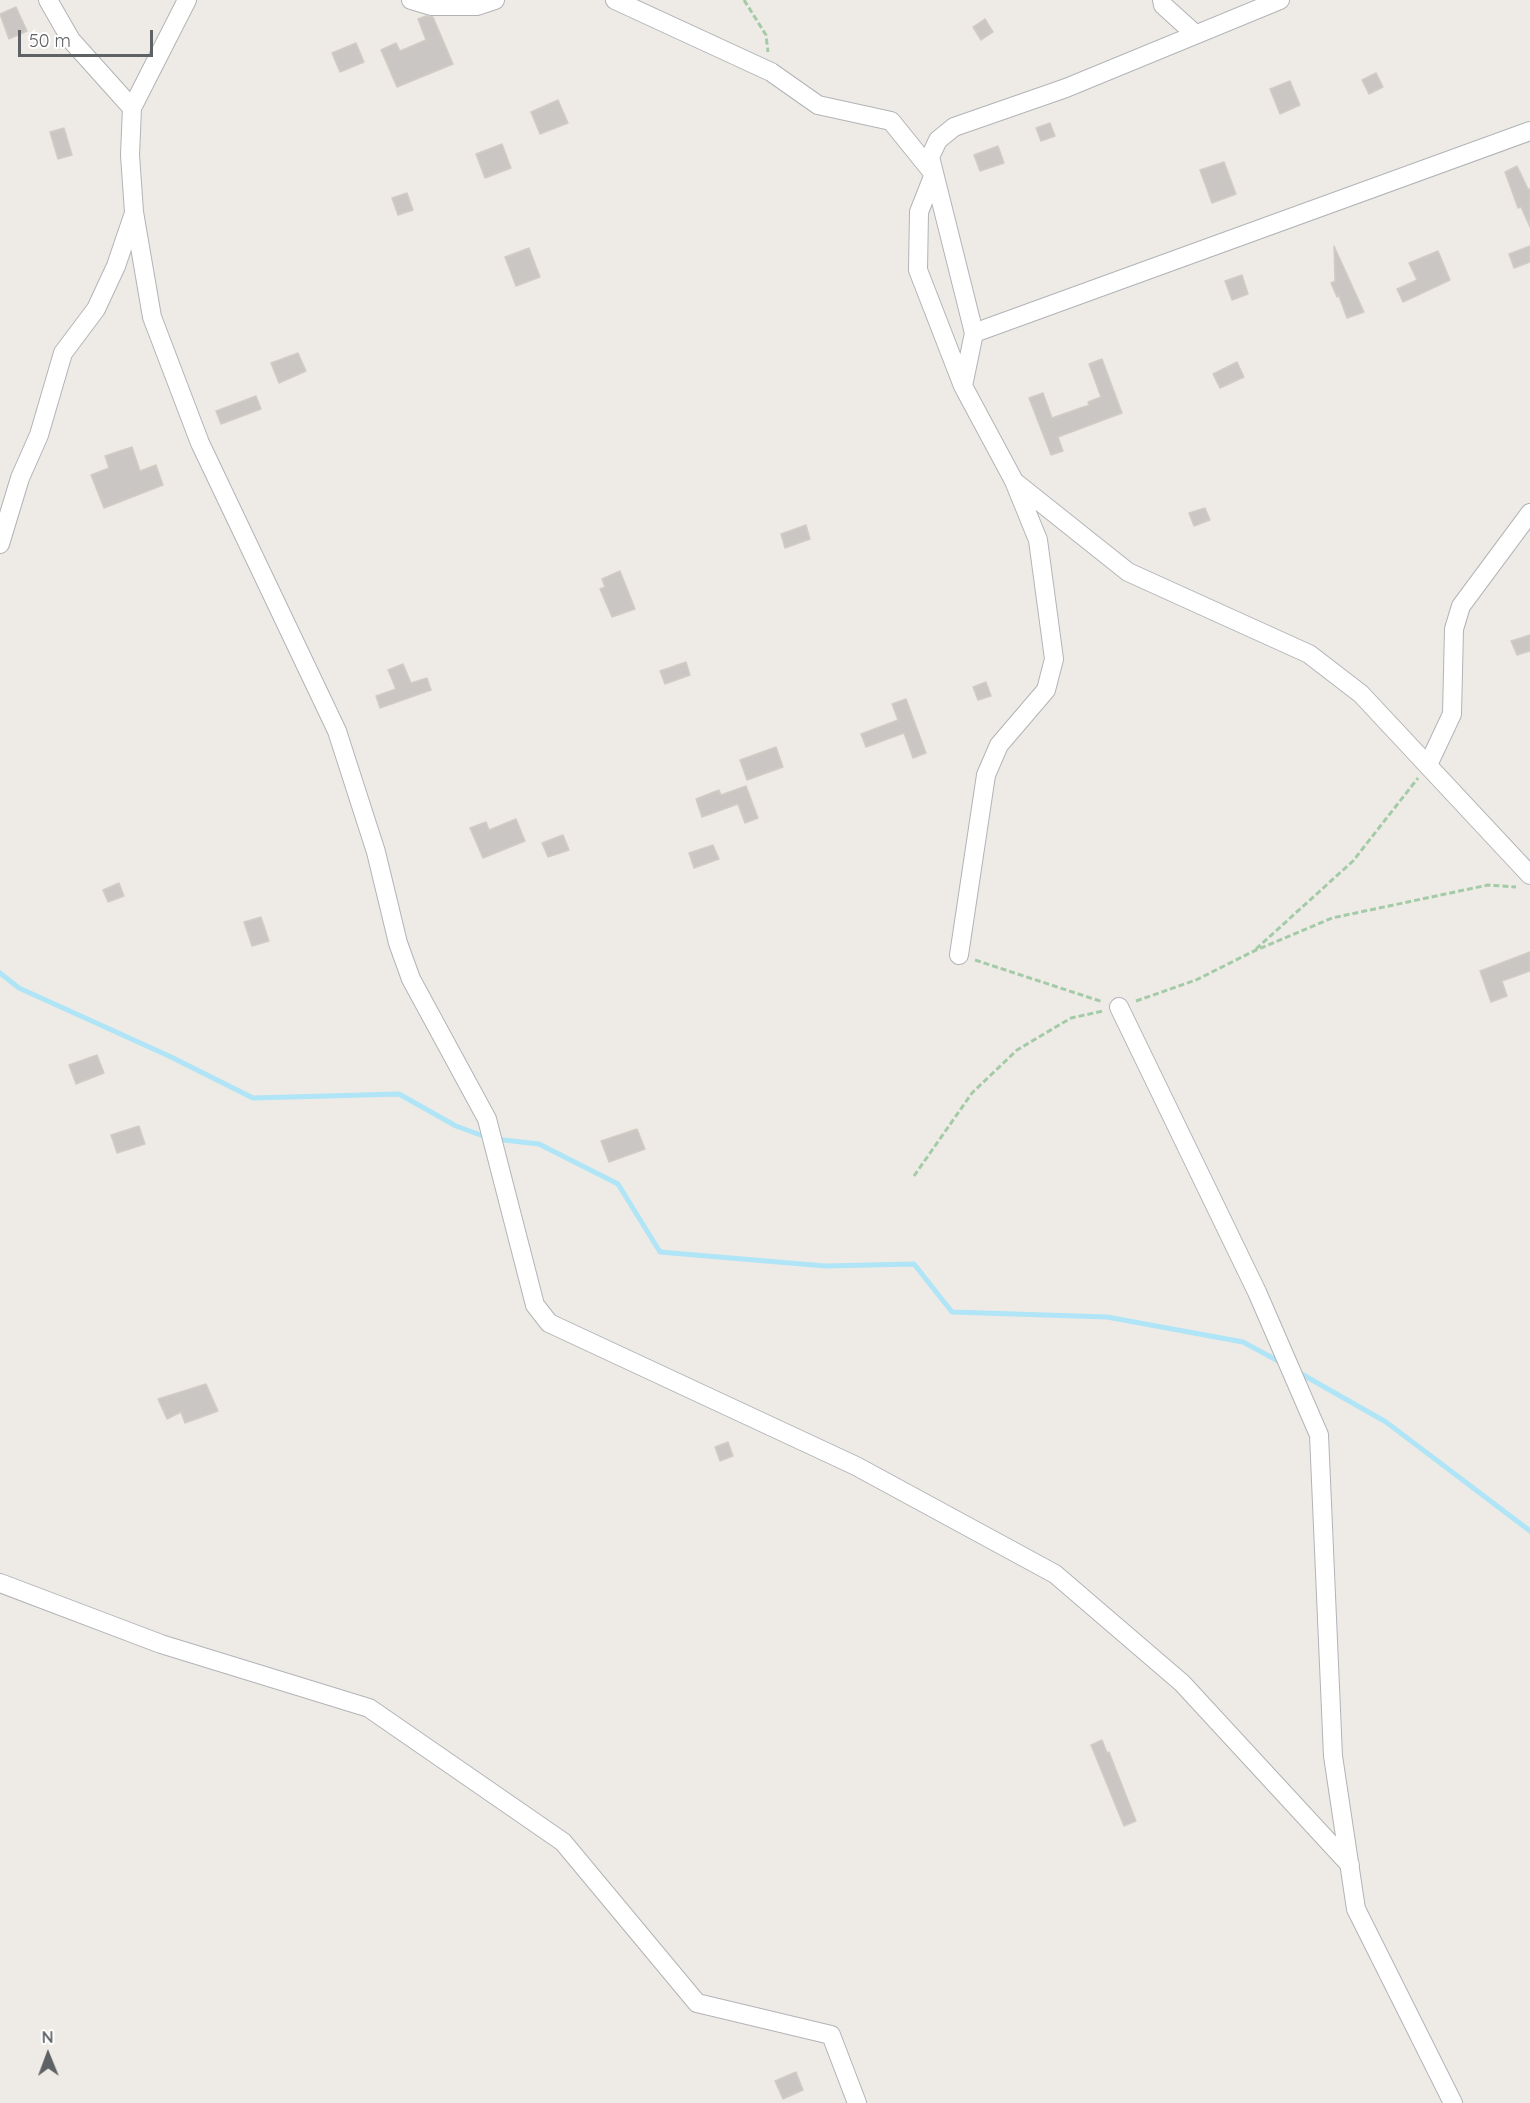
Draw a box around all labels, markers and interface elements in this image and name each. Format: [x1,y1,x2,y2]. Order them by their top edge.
scale bar [21,18,156,56]
text: 50 m [29,29,71,52]
north arrow [18,2025,78,2085]
text: N [42,2027,54,2047]

